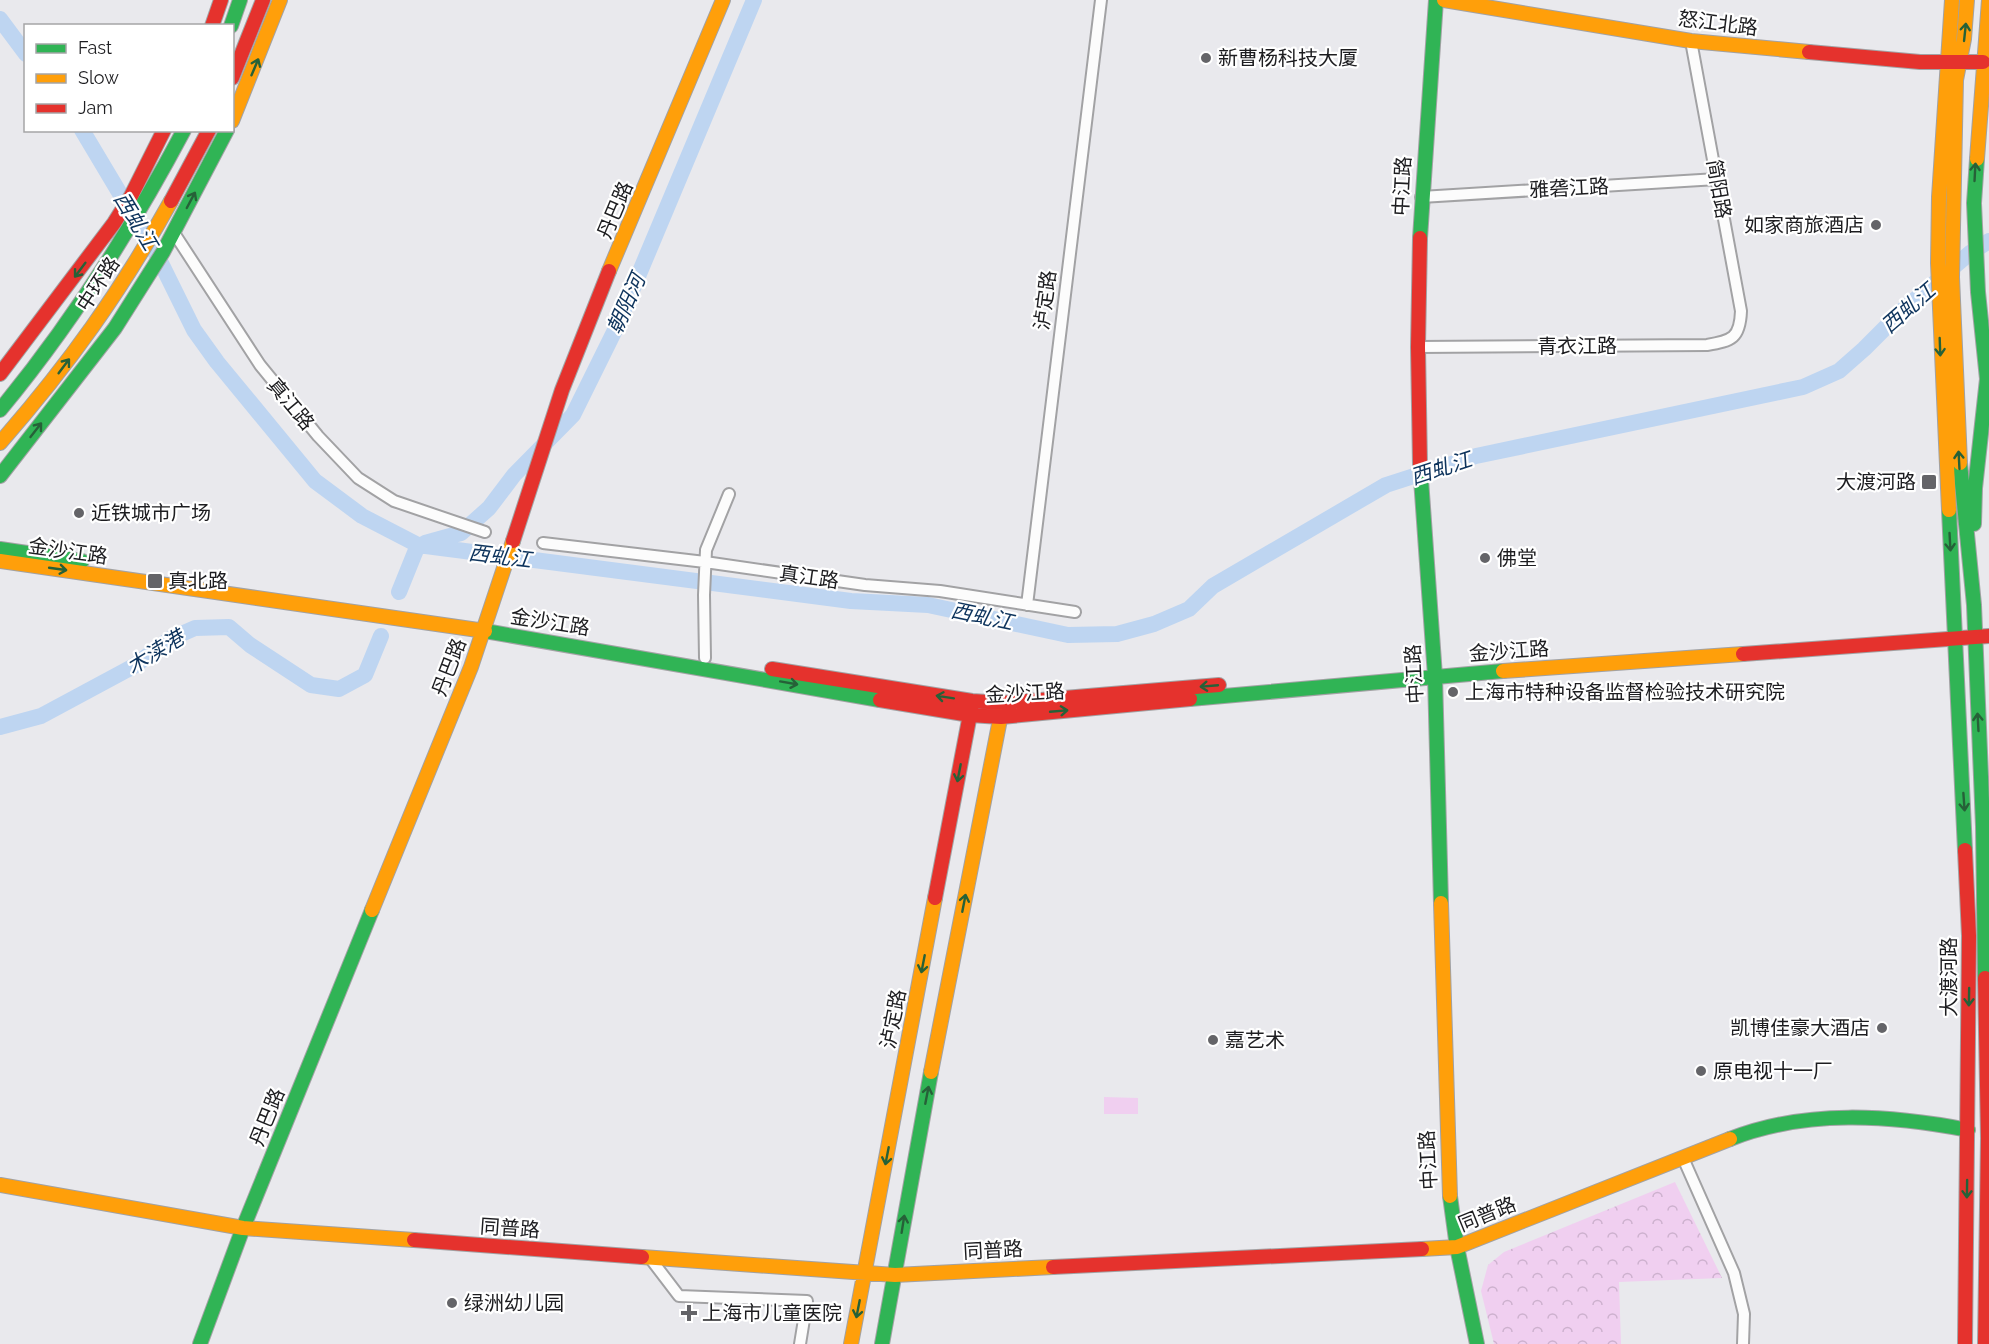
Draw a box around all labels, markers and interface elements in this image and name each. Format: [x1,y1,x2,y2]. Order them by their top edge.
street label: 怒江北路 [1677,6,1759,40]
one-way arrow [1960,22,1971,42]
legend [24,24,234,132]
text: Fast [78,37,112,58]
place label: 新曹杨科技大厦 [1218,46,1358,70]
marker: 新曹杨科技大厦 [1199,51,1213,65]
one-way arrow [250,58,261,77]
text: Slow [78,67,119,88]
text: Jam [78,97,113,118]
street label: 中江路 [1388,155,1416,217]
street label: 简阳路 [1702,157,1736,221]
one-way arrow [1969,162,1980,182]
street label: 雅砻江路 [1528,174,1610,202]
street label: 丹巴路 [592,178,638,242]
water label: 西虬江 [109,188,164,256]
one-way arrow [186,192,197,210]
place label: 如家商旅酒店 [1744,213,1864,237]
marker: 如家商旅酒店 [1869,218,1883,232]
street label: 中环路 [72,252,124,316]
one-way arrow [73,262,86,278]
water label: 朝阳河 [602,266,652,338]
street label: 泸定路 [1029,269,1061,331]
water label: 西虬江 [1876,277,1941,338]
street label: 青衣江路 [1537,334,1617,358]
one-way arrow [1935,337,1946,357]
one-way arrow [58,359,71,375]
street label: 真江路 [263,373,319,435]
one-way arrow [29,422,42,438]
water label: 西虬江 [1407,446,1477,490]
one-way arrow [1954,450,1965,470]
place label: 大渡河路 [1836,470,1916,494]
marker: 大渡河路 [1920,473,1938,491]
place label: 近铁城市广场 [91,501,211,525]
marker: 近铁城市广场 [72,506,86,520]
one-way arrow [1944,532,1955,552]
street label: 金沙江路 [27,534,109,568]
water label: 西虬江 [467,540,535,572]
place label: 佛堂 [1497,546,1537,570]
marker: 佛堂 [1478,551,1492,565]
street label: 真江路 [778,561,840,593]
one-way arrow [48,564,67,575]
place label: 真北路 [168,569,228,593]
marker: 真北路 [146,572,164,590]
water label: 西虬江 [949,597,1017,635]
street label: 金沙江路 [509,604,591,640]
water label: 木渎港 [122,623,191,679]
street label: 丹巴路 [427,635,471,699]
street label: 金沙江路 [1468,636,1550,666]
street label: 中江路 [1400,643,1428,705]
one-way arrow [779,678,799,689]
street label: 金沙江路 [984,679,1066,707]
one-way arrow [1199,680,1219,691]
place label: 上海市特种设备监督检验技术研究院 [1465,680,1785,704]
marker: 上海市特种设备监督检验技术研究院 [1446,685,1460,699]
one-way arrow [936,691,955,702]
one-way arrow [1049,705,1069,716]
one-way arrow [1972,713,1983,733]
one-way arrow [953,762,964,782]
one-way arrow [1959,791,1970,811]
one-way arrow [959,894,970,914]
street label: 大渡河路 [1937,937,1961,1017]
one-way arrow [917,954,928,974]
one-way arrow [1963,986,1975,1006]
street label: 泸定路 [875,987,911,1051]
place label: 凯博佳豪大酒店 [1730,1016,1870,1040]
marker: 凯博佳豪大酒店 [1875,1021,1889,1035]
place label: 嘉艺术 [1225,1028,1285,1052]
marker: 嘉艺术 [1206,1033,1220,1047]
place label: 原电视十一厂 [1713,1059,1833,1083]
marker: 原电视十一厂 [1694,1064,1708,1078]
street label: 丹巴路 [245,1085,289,1149]
one-way arrow [922,1085,933,1105]
street label: 中江路 [1414,1129,1442,1191]
one-way arrow [881,1146,892,1165]
one-way arrow [1961,1178,1973,1198]
street label: 同普路 [1455,1192,1519,1236]
street label: 同普路 [479,1214,541,1242]
one-way arrow [898,1214,909,1234]
street label: 同普路 [962,1236,1024,1264]
place label: 绿洲幼儿园 [464,1291,564,1315]
marker: 绿洲幼儿园 [445,1296,459,1310]
one-way arrow [852,1299,863,1318]
place label: 上海市儿童医院 [702,1301,842,1325]
marker: 上海市儿童医院 [680,1304,698,1322]

